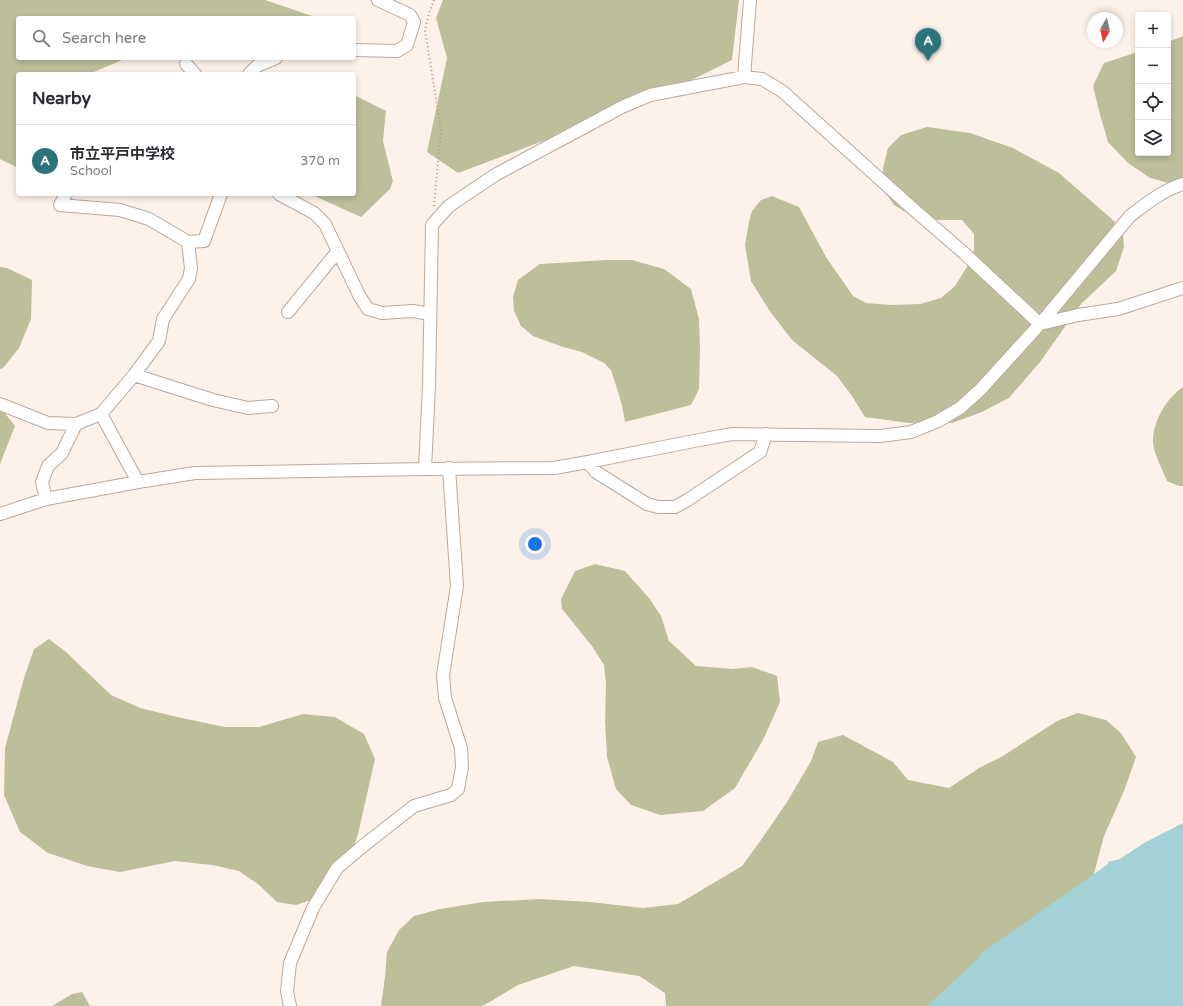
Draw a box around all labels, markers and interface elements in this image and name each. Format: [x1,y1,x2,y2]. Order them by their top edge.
north arrow [1087,12,1123,48]
map controls [1135,12,1171,156]
button: + [1135,12,1171,48]
search box [16,16,356,60]
icon: search [30,27,52,49]
pin: A [915,28,941,61]
text: Search here [62,29,146,47]
button: − [1135,48,1171,84]
button: locate [1135,84,1171,120]
text: Nearby [32,88,91,109]
button: layers [1135,120,1171,156]
text: 市立平戸中学校 [70,145,175,163]
text: A [40,153,50,169]
text: 370 m [300,153,340,169]
text: School [70,163,112,179]
your location [525,534,545,554]

